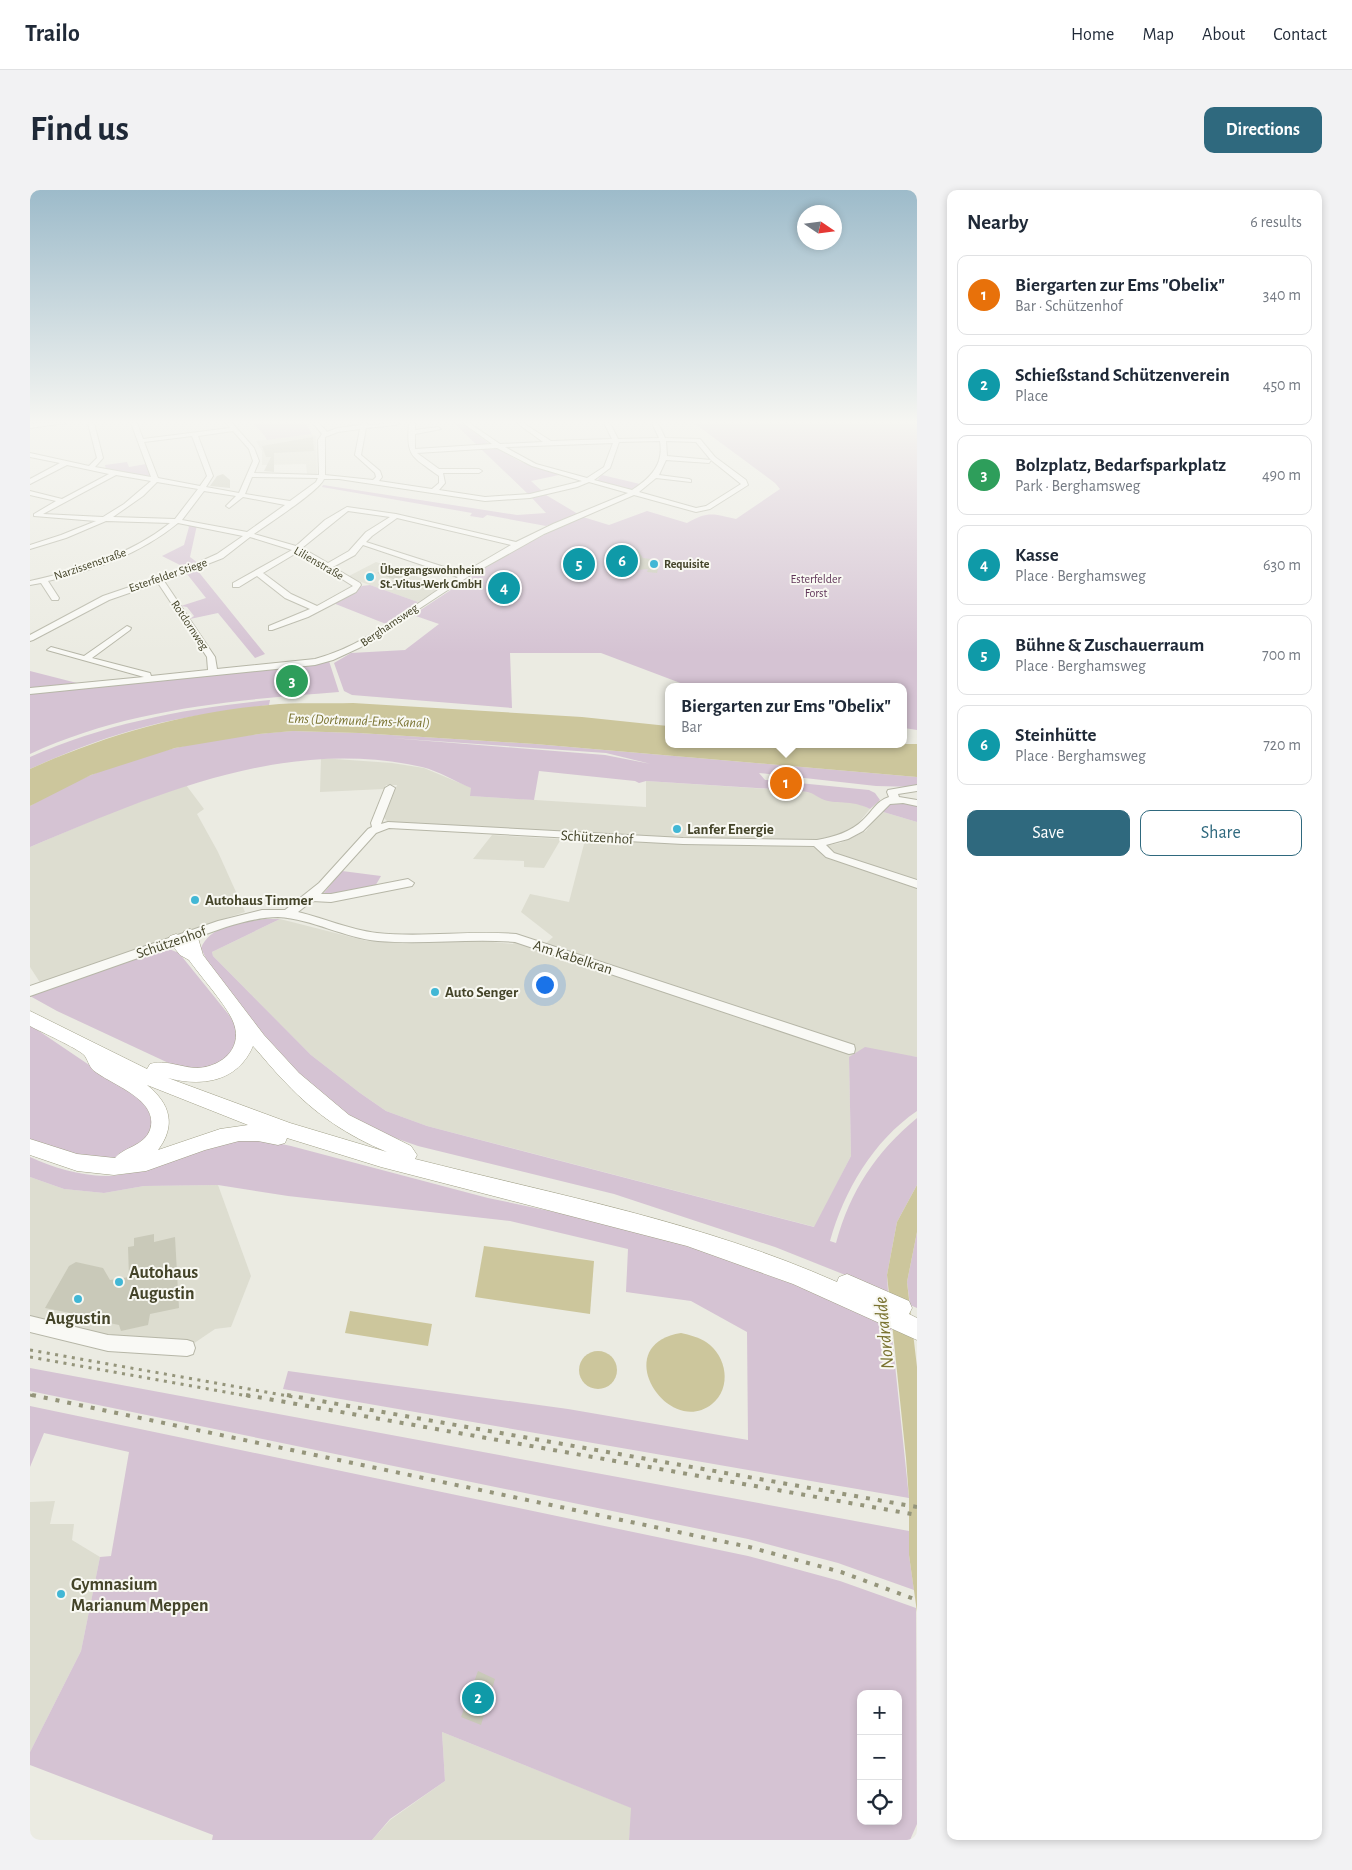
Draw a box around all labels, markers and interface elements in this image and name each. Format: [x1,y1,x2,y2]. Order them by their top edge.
text: Trailo [25,22,80,46]
text: Home [1071,26,1114,44]
text: Map [1142,26,1174,44]
text: About [1202,26,1245,44]
text: Contact [1273,26,1327,44]
button: Directions [1204,107,1322,153]
text: Find us [30,112,129,147]
north arrow [797,205,842,250]
text: Nearby [967,212,1028,233]
text: 6 results [1250,214,1302,230]
text: Biergarten zur Ems "Obelix" [1015,276,1225,295]
text: 1 [981,287,987,303]
text: 340 m [1263,287,1301,303]
text: Bar · Schützenhof [1015,298,1123,314]
text: Schießstand Schützenverein [1015,366,1230,385]
text: 2 [980,377,988,393]
text: 450 m [1263,377,1301,393]
text: Place [1015,388,1048,404]
text: Bolzplatz, Bedarfsparkplatz [1015,456,1226,475]
text: 3 [981,467,987,483]
text: 490 m [1262,467,1301,483]
text: Park · Berghamsweg [1015,478,1140,494]
pin: 6 [606,542,638,580]
street label: Lilienstraße [292,544,346,582]
pin: 5 [563,545,595,583]
street label: Narzissenstraße [52,546,128,582]
text: Kasse [1015,546,1059,565]
street label: Esterfelder Stiege [127,556,209,594]
text: 4 [980,557,988,573]
text: 630 m [1263,557,1301,573]
marker: Requisite [648,558,660,570]
place label: Requisite [664,558,710,570]
place label: Übergangswohnheim St.-Vitus-Werk GmbH [380,563,484,590]
text: Place · Berghamsweg [1015,568,1146,584]
pin: 4 [488,569,520,607]
marker: Übergangswohnheim St.-Vitus-Werk GmbH [364,571,376,583]
park label: Esterfelder Forst [791,573,842,599]
street label: Rotdornweg [169,598,211,652]
street label: Berghamsweg [358,601,420,649]
text: Bühne & Zuschauerraum [1015,636,1204,655]
text: 5 [981,647,987,663]
text: 700 m [1262,647,1301,663]
text: Place · Berghamsweg [1015,658,1146,674]
pin: 3 [276,662,308,700]
popup [665,683,907,748]
text: Biergarten zur Ems "Obelix" [681,697,891,716]
water label: Ems (Dortmund-Ems-Kanal) [288,712,430,730]
text: Bar [681,719,702,735]
text: Steinhütte [1015,726,1096,745]
text: 6 [980,737,988,753]
text: 720 m [1263,737,1301,753]
text: Place · Berghamsweg [1015,748,1146,764]
pin: 1 [770,764,802,802]
button: Save [967,810,1130,856]
button: Share [1140,810,1302,856]
place label: Lanfer Energie [687,822,774,837]
marker: Lanfer Energie [671,823,683,835]
street label: Schützenhof [560,828,635,847]
place label: Autohaus Timmer [205,893,314,908]
marker: Autohaus Timmer [189,894,201,906]
street label: Schützenhof [134,923,209,961]
street label: Am Kabelkran [531,938,614,977]
your location [532,972,558,998]
place label: Auto Senger [445,985,519,1000]
marker: Auto Senger [429,986,441,998]
place label: Autohaus Augustin [129,1264,198,1303]
marker: Autohaus Augustin [113,1276,125,1288]
marker: Augustin [72,1293,84,1305]
water label: Nordradde [871,1296,898,1370]
place label: Augustin [45,1310,111,1328]
place label: Gymnasium Marianum Meppen [71,1576,209,1615]
marker: Gymnasium Marianum Meppen [55,1588,67,1600]
pin: 2 [462,1679,494,1717]
map controls [857,1690,902,1825]
button: + [857,1690,902,1735]
button: − [857,1735,902,1780]
button: locate [857,1780,902,1825]

